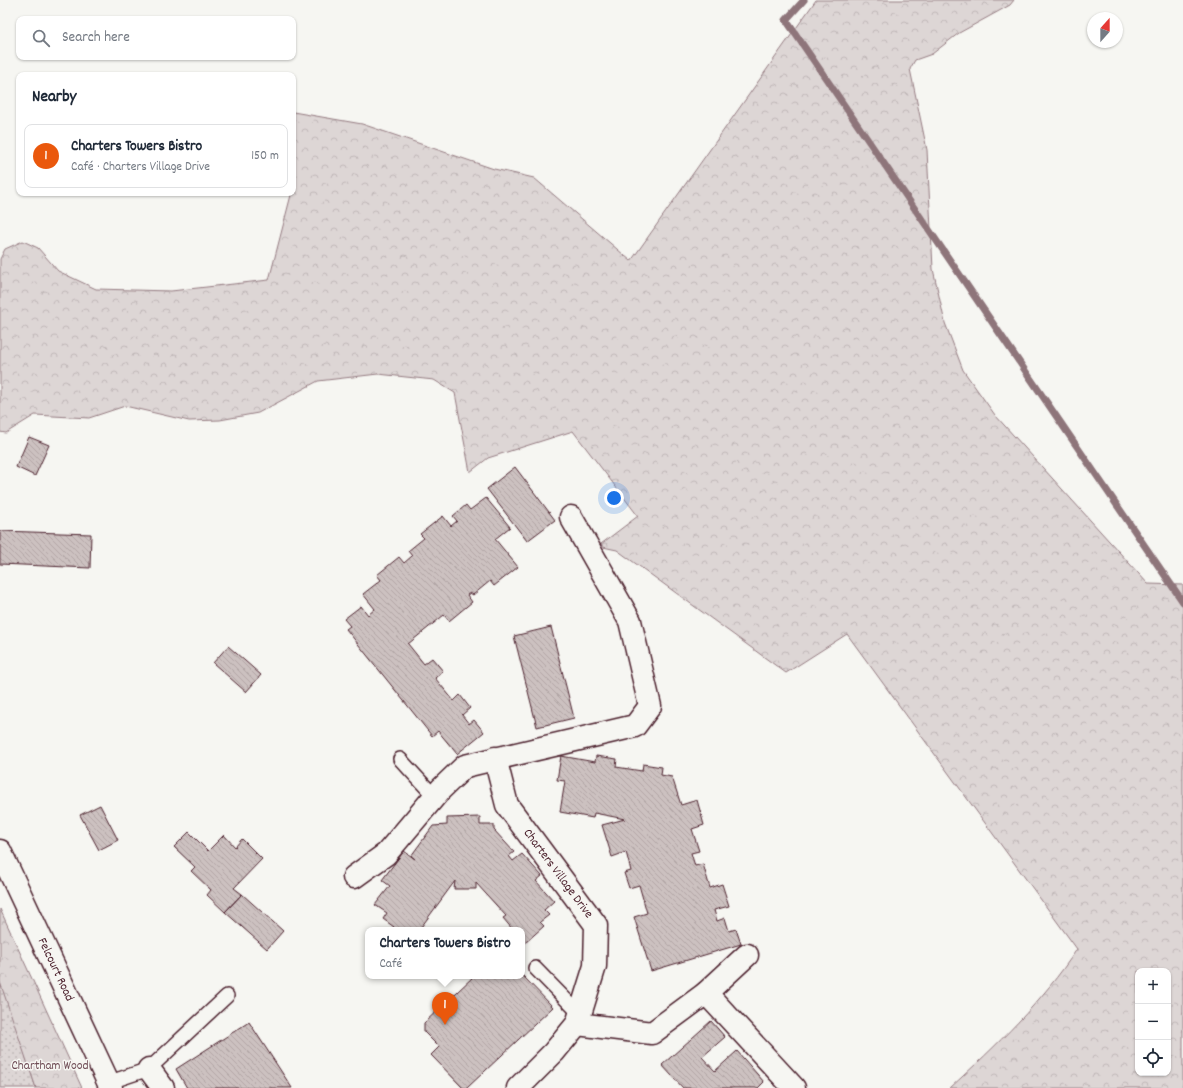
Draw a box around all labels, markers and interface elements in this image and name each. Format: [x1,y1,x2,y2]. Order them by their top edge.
north arrow [1087,12,1123,48]
search box [16,16,296,60]
icon: search [30,27,52,49]
text: Search here [62,27,130,49]
text: Nearby [32,86,76,110]
text: Charters Towers Bistro [71,136,202,158]
text: 1 [45,147,47,166]
text: 150 m [251,147,279,166]
text: Café · Charters Village Drive [71,158,210,177]
your location [604,488,624,508]
street label: Charters Village Drive [518,825,598,923]
popup [365,927,525,979]
text: Charters Towers Bistro [379,933,511,955]
street label: Felcourt Road [32,935,79,1005]
text: Café [379,955,402,974]
map controls [1135,968,1171,1076]
button: + [1135,968,1171,1004]
pin: 1 [432,992,458,1025]
button: − [1135,1004,1171,1040]
button: locate [1135,1040,1171,1076]
park label: Chartham Wood [11,1057,89,1076]

